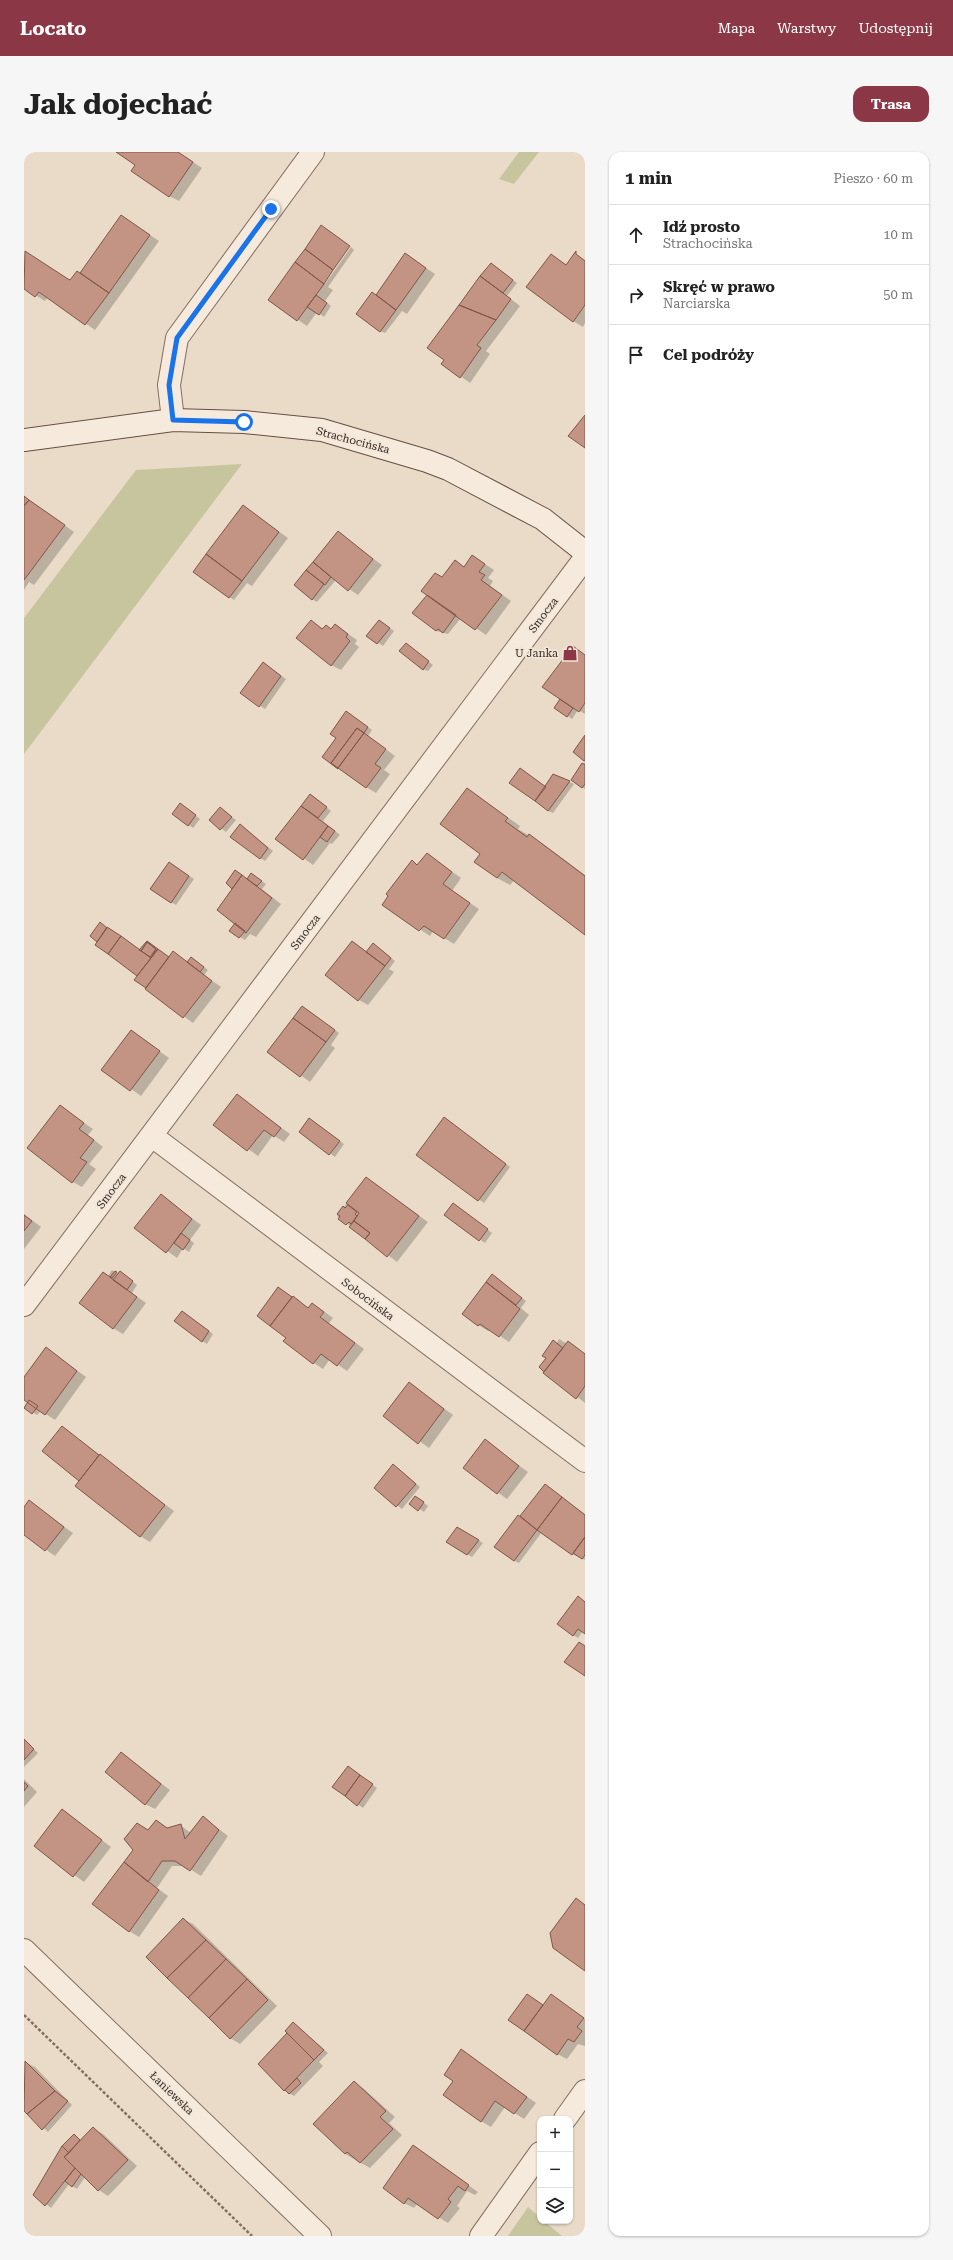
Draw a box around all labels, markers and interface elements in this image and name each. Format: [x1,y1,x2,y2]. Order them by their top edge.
text: Locato [20,17,86,40]
text: Mapa [718,20,755,36]
text: Warstwy [777,20,836,36]
text: Udostępnij [858,20,933,36]
button: Trasa [853,86,929,122]
text: Jak dojechać [24,88,212,121]
text: 1 min [625,168,672,188]
text: Pieszo · 60 m [834,171,913,186]
route end [262,200,280,218]
text: Idź prosto [663,218,740,236]
icon: ahead [625,224,647,246]
text: 10 m [883,227,913,242]
text: Strachocińska [663,236,752,251]
text: Skręć w prawo [663,278,775,296]
icon: right [625,284,647,306]
text: 50 m [883,287,913,302]
text: Narciarska [663,296,730,311]
icon: arrive [625,344,647,366]
text: Cel podróży [663,346,754,364]
route start [235,413,253,431]
street label: Strachocińska [315,424,391,457]
street label: Smocza [526,595,561,636]
shop icon: U Janka [561,644,579,662]
place label: U Janka [515,647,558,660]
street label: Smocza [288,912,323,953]
street label: Smocza [94,1171,129,1212]
street label: Sobocińska [339,1276,396,1323]
street label: Łaniewska [147,2069,196,2118]
map controls [537,2116,573,2224]
button: + [537,2116,573,2152]
button: − [537,2152,573,2188]
button: layers [537,2188,573,2224]

